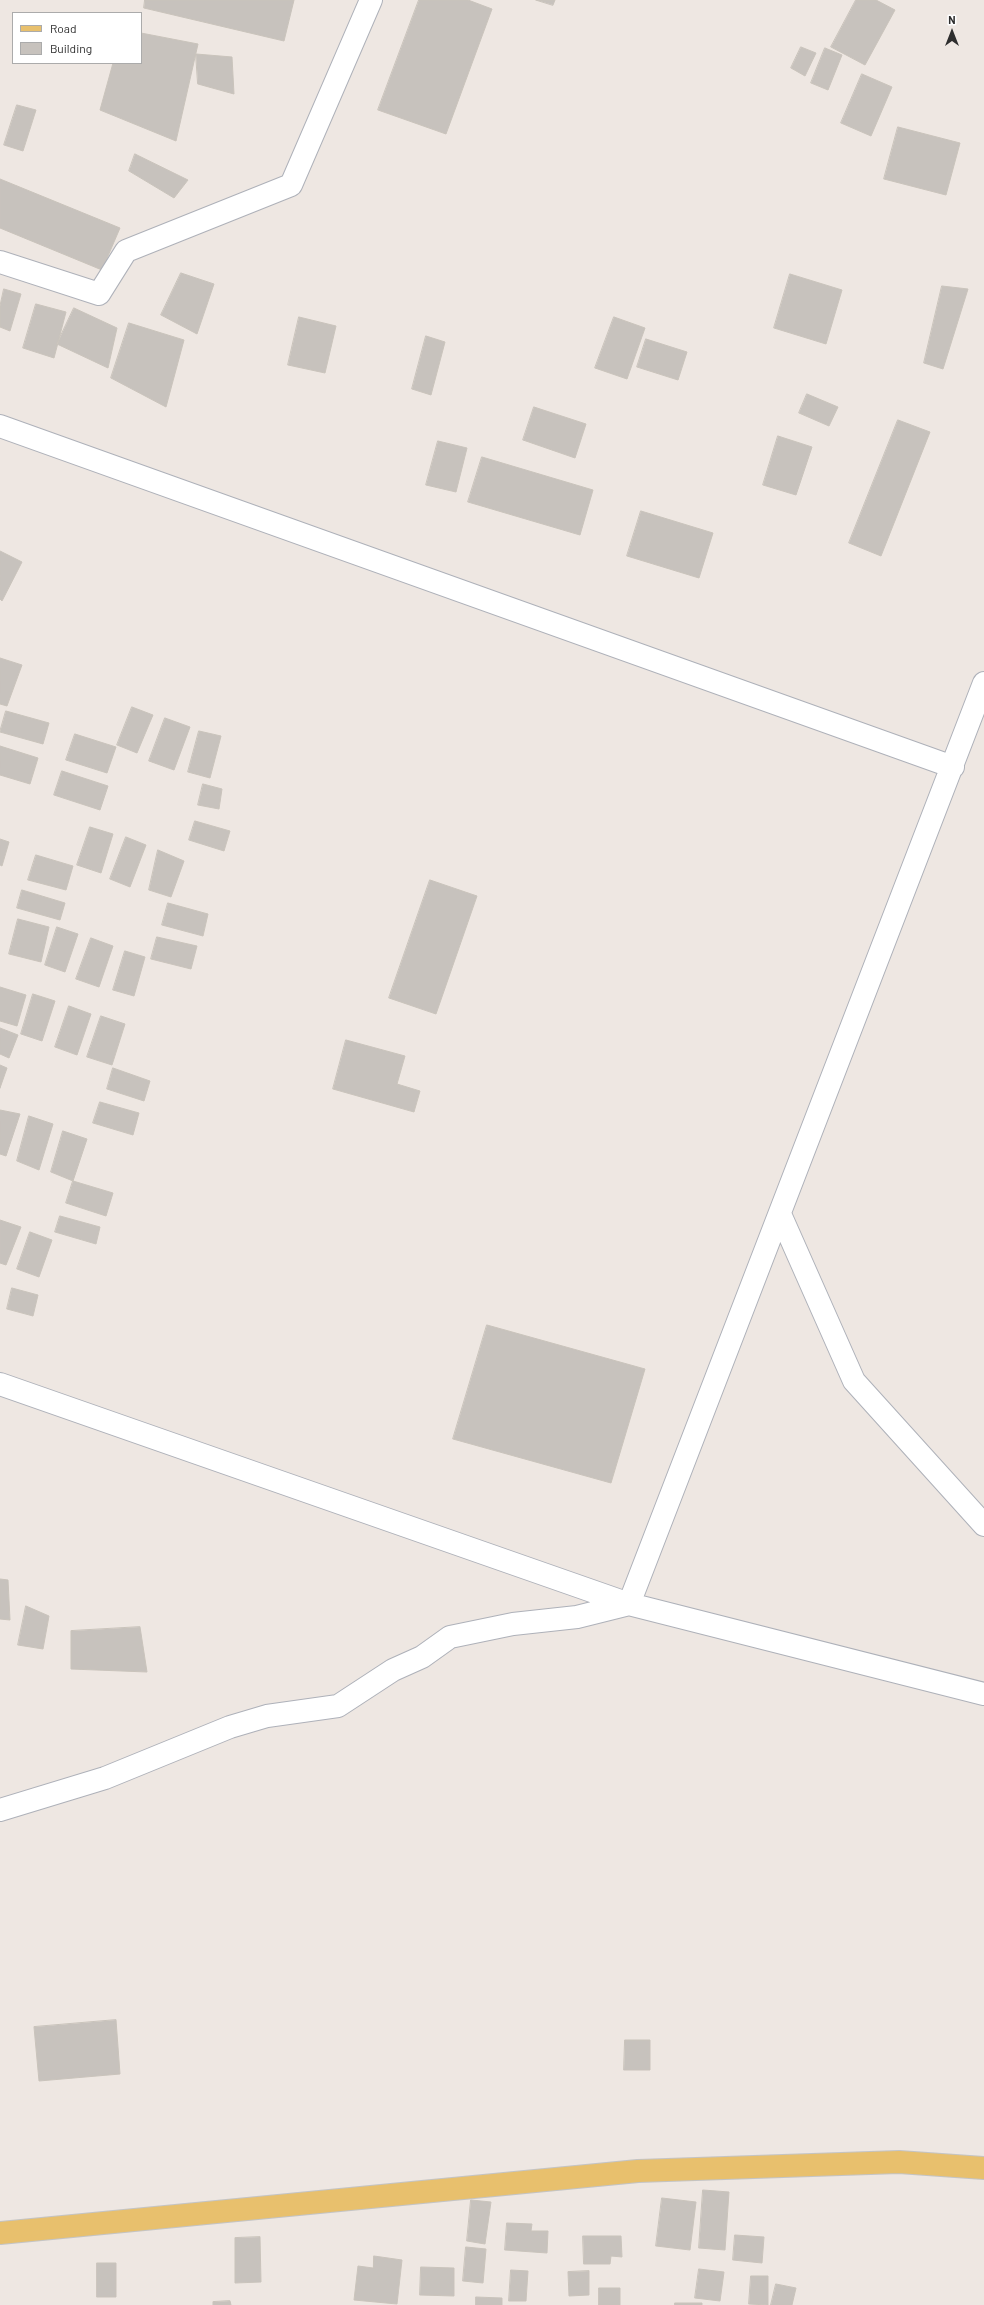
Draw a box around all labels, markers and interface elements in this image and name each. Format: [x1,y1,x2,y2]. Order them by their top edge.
legend [12,12,142,64]
north arrow [932,12,972,52]
text: N [948,13,956,26]
text: Road [50,21,77,35]
text: Building [50,41,92,55]

